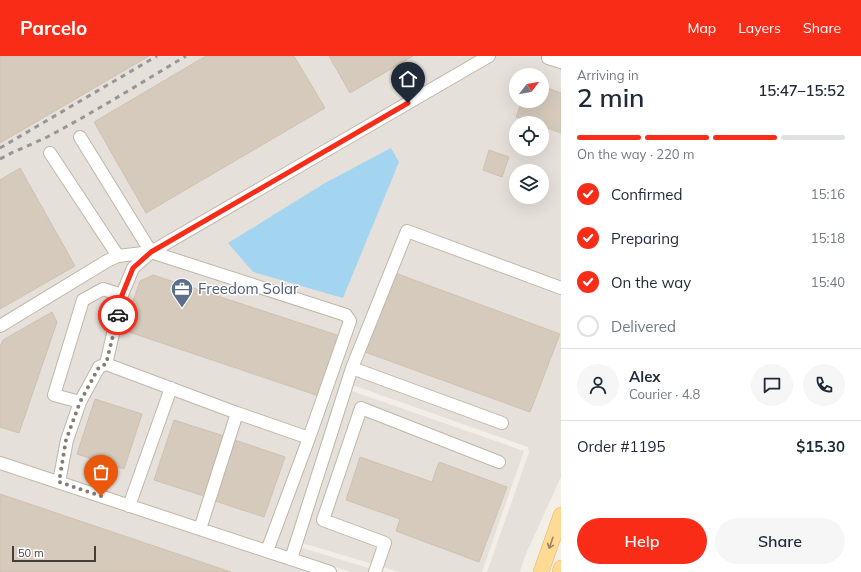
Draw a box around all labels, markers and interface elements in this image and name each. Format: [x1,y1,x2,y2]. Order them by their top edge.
text: Parcelo [20,16,87,40]
text: Map [687,19,716,37]
text: Layers [738,19,781,37]
text: Share [803,19,841,37]
pin [391,62,425,103]
text: Arriving in [577,67,639,83]
icon: home [397,68,419,90]
north arrow [509,68,549,108]
map controls [509,68,549,204]
text: 2 min [577,81,645,114]
text: 15:47–15:52 [758,81,845,100]
button: locate [509,116,549,156]
text: On the way · 220 m [577,146,694,162]
button: layers [509,164,549,204]
icon: check [577,183,599,205]
text: Confirmed [611,185,682,204]
text: 15:16 [811,186,845,202]
icon: check [577,227,599,249]
text: Preparing [611,229,679,248]
text: 15:18 [811,230,845,246]
icon: check [577,271,599,293]
text: On the way [611,273,691,292]
text: 15:40 [811,274,845,290]
office icon: Freedom Solar [169,276,195,309]
place label: Freedom Solar [198,279,299,298]
courier [98,295,138,335]
icon: car [107,304,129,326]
text: Delivered [611,317,676,336]
button: person [577,364,619,406]
button: chat [751,364,793,406]
button: phone [803,364,845,406]
text: Alex [629,367,661,386]
text: Courier · 4.8 [629,386,700,402]
text: Order #1195 [577,437,665,456]
text: $15.30 [796,437,845,456]
pin [84,455,118,496]
icon: bag [90,461,112,483]
button: Help [577,518,707,564]
button: Share [715,518,845,564]
one-way arrow [547,537,554,550]
scale bar [12,544,96,563]
text: 50 m [18,546,44,560]

